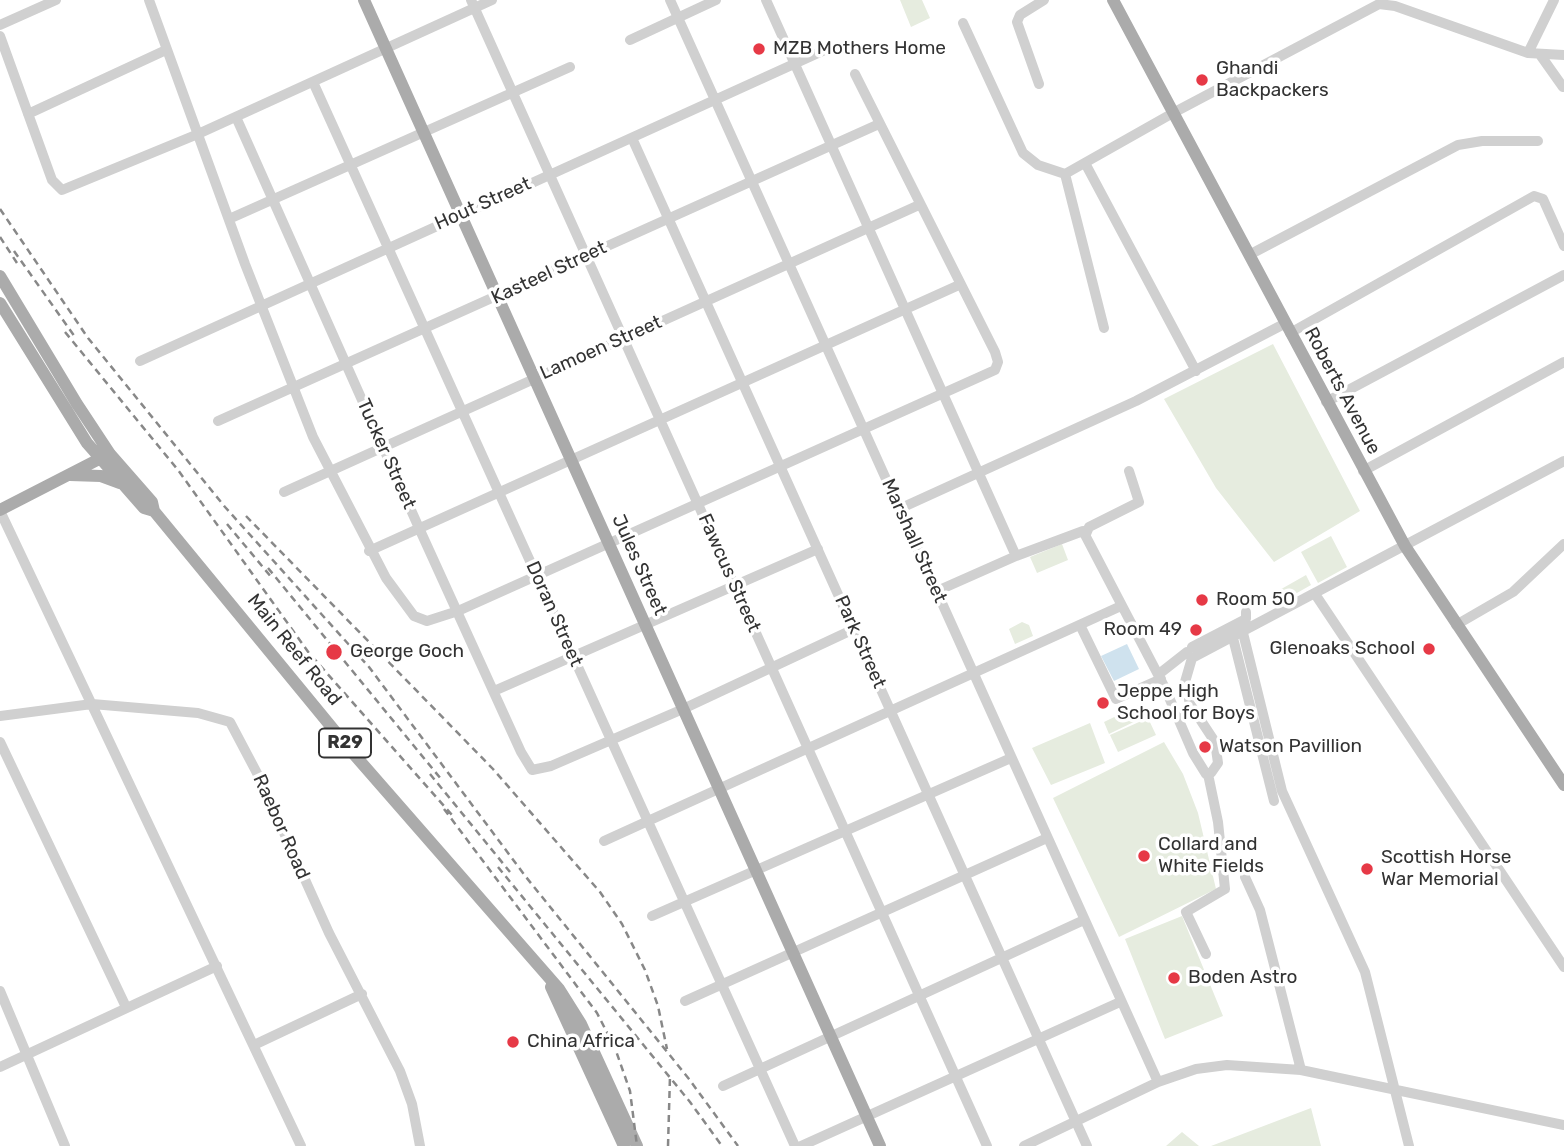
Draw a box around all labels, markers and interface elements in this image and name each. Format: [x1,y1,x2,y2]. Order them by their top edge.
place label: MZB Mothers Home [773,38,946,60]
marker: MZB Mothers Home [751,41,767,57]
place label: Ghandi Backpackers [1216,58,1329,102]
marker: Ghandi Backpackers [1194,72,1210,88]
street label: Hout Street [431,173,535,235]
street label: Kasteel Street [488,236,610,310]
street label: Lamoen Street [537,311,665,385]
street label: Roberts Avenue [1299,324,1385,458]
street label: Tucker Street [352,395,420,513]
street label: Marshall Street [876,475,952,607]
street label: Fawcus Street [693,510,765,636]
street label: Jules Street [607,511,671,619]
street label: Doran Street [521,558,587,670]
place label: Room 50 [1216,589,1295,611]
street label: Main Reef Road [242,590,346,710]
street label: Park Street [829,592,891,692]
marker: Room 50 [1194,592,1210,608]
place label: Room 49 [1103,619,1182,641]
marker: Room 49 [1188,622,1204,638]
place label: Glenoaks School [1270,638,1415,660]
place label: George Goch [350,641,464,663]
marker: Glenoaks School [1421,641,1437,657]
marker: George Goch [324,642,344,662]
place label: Jeppe High School for Boys [1117,681,1255,725]
marker: Jeppe High School for Boys [1095,695,1111,711]
road number: R29 [319,728,371,758]
place label: Watson Pavillion [1219,736,1362,758]
marker: Watson Pavillion [1197,739,1213,755]
street label: Raebor Road [248,771,314,883]
place label: Collard and White Fields [1158,834,1264,878]
place label: Scottish Horse War Memorial [1381,847,1512,891]
marker: Collard and White Fields [1136,848,1152,864]
marker: Scottish Horse War Memorial [1359,861,1375,877]
place label: Boden Astro [1188,967,1297,989]
marker: Boden Astro [1166,970,1182,986]
place label: China Africa [527,1031,635,1053]
marker: China Africa [505,1034,521,1050]

